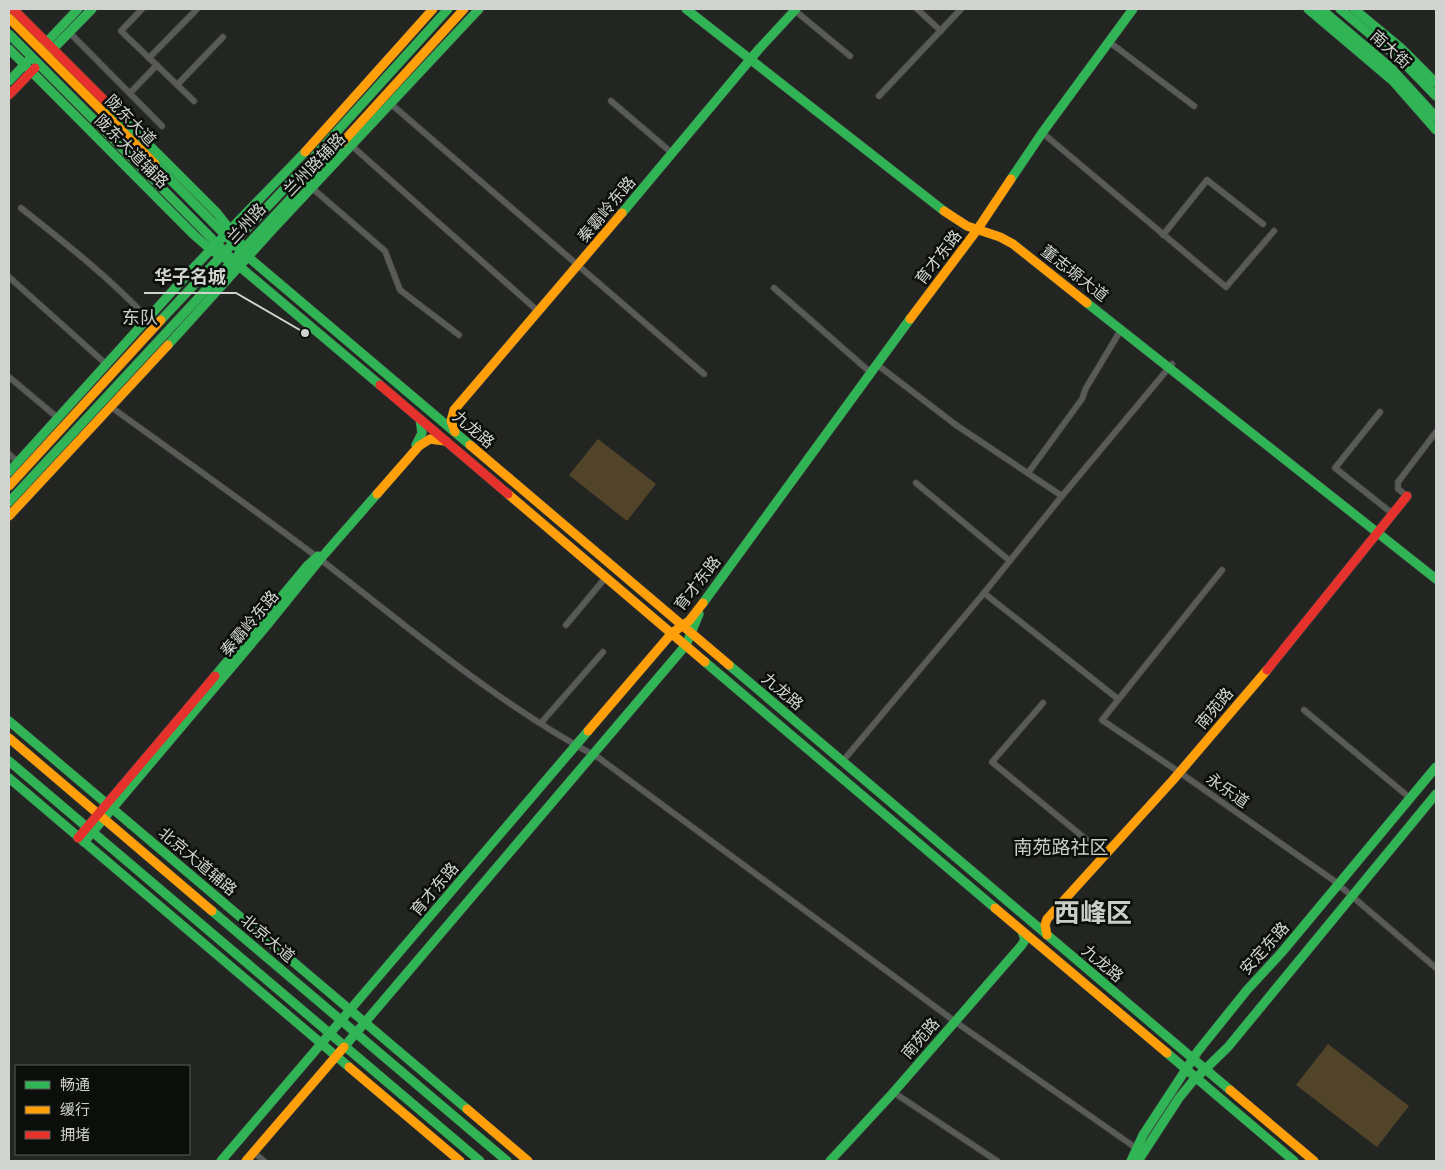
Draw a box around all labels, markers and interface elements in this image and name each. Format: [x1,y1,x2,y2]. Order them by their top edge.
street label: 南大街 [1366,26,1415,72]
street label: 陇东大道 [101,91,160,150]
street label: 陇东大道辅路 [91,111,172,192]
street label: 兰州路辅路 [280,129,349,200]
street label: 秦霸岭东路 [573,173,639,246]
street label: 兰州路 [223,199,270,247]
street label: 育才东路 [911,226,966,288]
street label: 董志塬大道 [1037,241,1112,306]
callout: 华子名城 [144,260,236,293]
text: 华子名城 [154,266,226,288]
district label: 东队 [122,307,158,329]
street label: 九龙路 [449,407,498,452]
street label: 育才东路 [670,552,725,614]
street label: 秦霸岭东路 [216,587,282,660]
street label: 九龙路 [758,669,807,714]
street label: 南苑路 [1192,684,1237,733]
street label: 永乐道 [1203,769,1253,812]
street label: 北京大道辅路 [155,823,241,900]
district label: 南苑路社区 [1013,836,1109,859]
street label: 育才东路 [407,859,462,920]
district label: 西峰区 [1054,898,1132,929]
street label: 北京大道 [237,911,298,966]
street label: 安定东路 [1236,918,1293,978]
street label: 九龙路 [1078,941,1127,986]
street label: 南苑路 [897,1014,943,1063]
legend [15,1065,190,1155]
text: 畅通 [60,1076,90,1094]
text: 缓行 [60,1101,90,1119]
text: 拥堵 [60,1126,90,1144]

